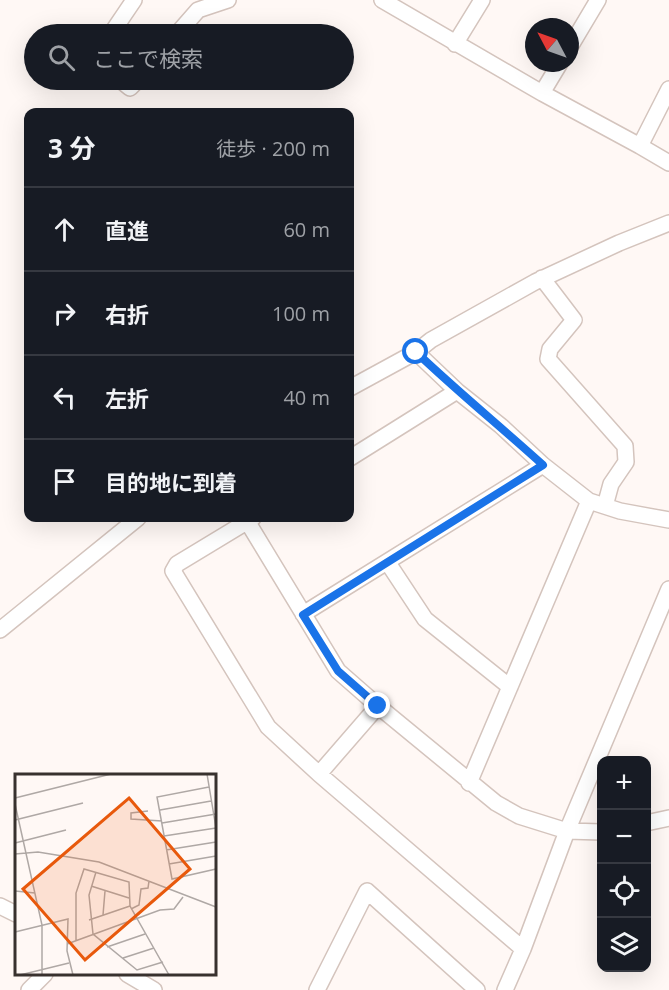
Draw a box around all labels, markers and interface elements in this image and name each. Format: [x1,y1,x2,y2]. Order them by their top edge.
north arrow [525,18,579,72]
search box [24,24,354,90]
icon: search [45,41,78,74]
text: ここで検索 [93,43,203,73]
text: 3 分 [48,130,96,166]
text: 徒歩 · 200 m [216,135,330,162]
icon: ahead [48,213,81,246]
text: 直進 [105,215,149,245]
text: 60 m [283,216,330,243]
icon: right [48,297,81,330]
text: 右折 [105,299,149,329]
text: 100 m [272,300,330,327]
route start [402,338,428,364]
icon: left [48,381,81,414]
text: 左折 [105,383,149,413]
text: 40 m [283,384,330,411]
icon: arrive [48,465,81,498]
text: 目的地に到着 [105,467,237,497]
route end [364,692,390,718]
map controls [597,756,651,972]
button: + [597,756,651,810]
inset map [15,774,216,975]
button: − [597,810,651,864]
button: locate [597,864,651,918]
button: layers [597,918,651,972]

